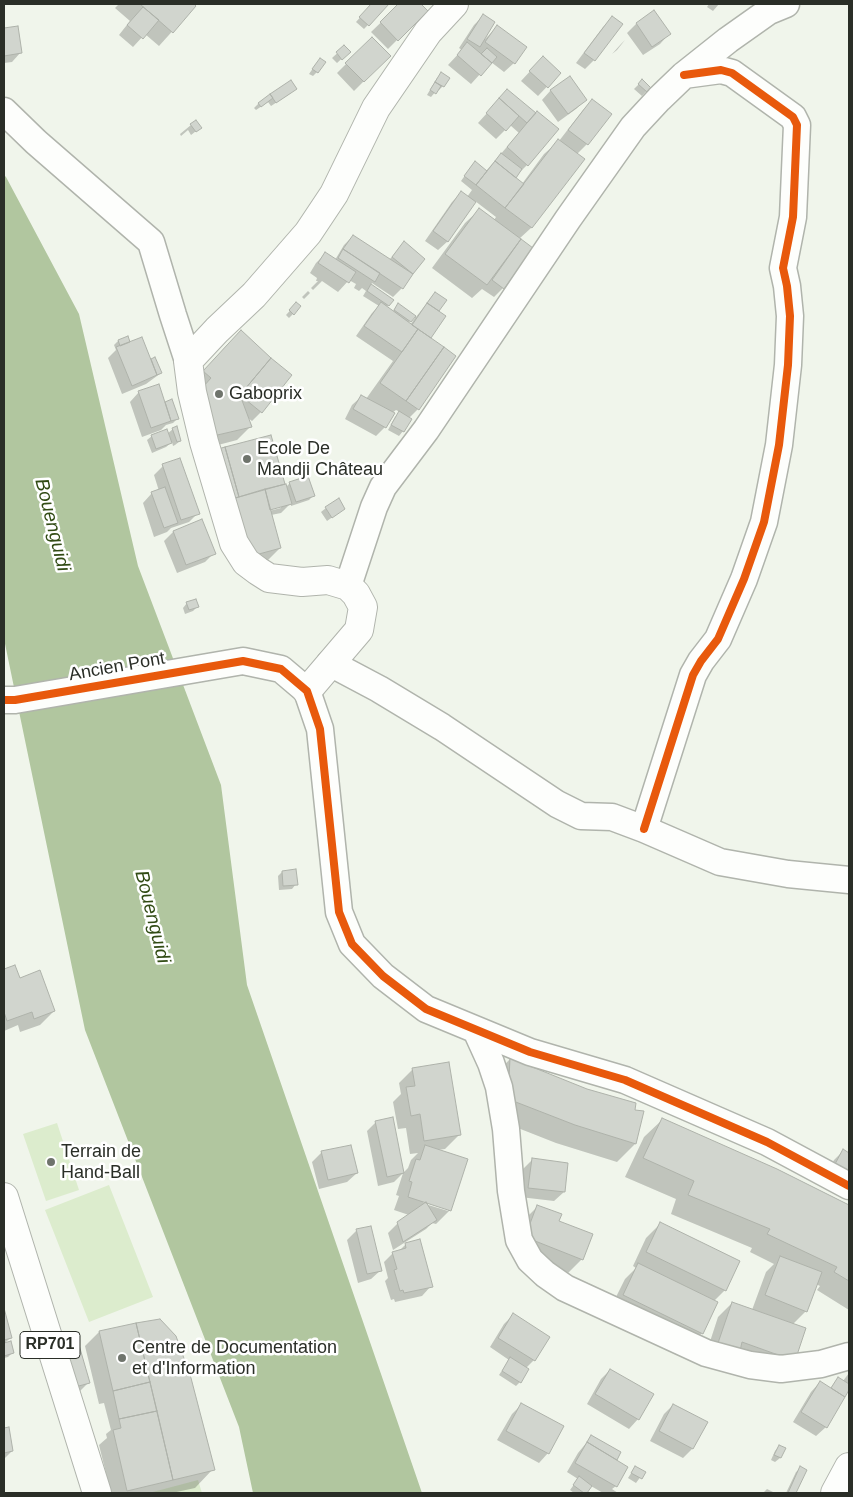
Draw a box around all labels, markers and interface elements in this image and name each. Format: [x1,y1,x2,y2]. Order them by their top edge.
place label: Gaboprix [229,383,302,405]
marker: Gaboprix [213,388,225,400]
place label: Ecole De Mandji Château [257,438,383,480]
marker: Ecole De Mandji Château [241,453,253,465]
water label: Bouenguidi [29,476,75,574]
street label: Ancien Pont [67,648,167,686]
water label: Bouenguidi [129,868,175,966]
place label: Terrain de Hand-Ball [61,1141,141,1184]
marker: Terrain de Hand-Ball [45,1156,57,1168]
road number: RP701 [20,1332,80,1358]
place label: Centre de Documentation et d'Information [132,1337,337,1380]
marker: Centre de Documentation et d'Information [116,1352,128,1364]

